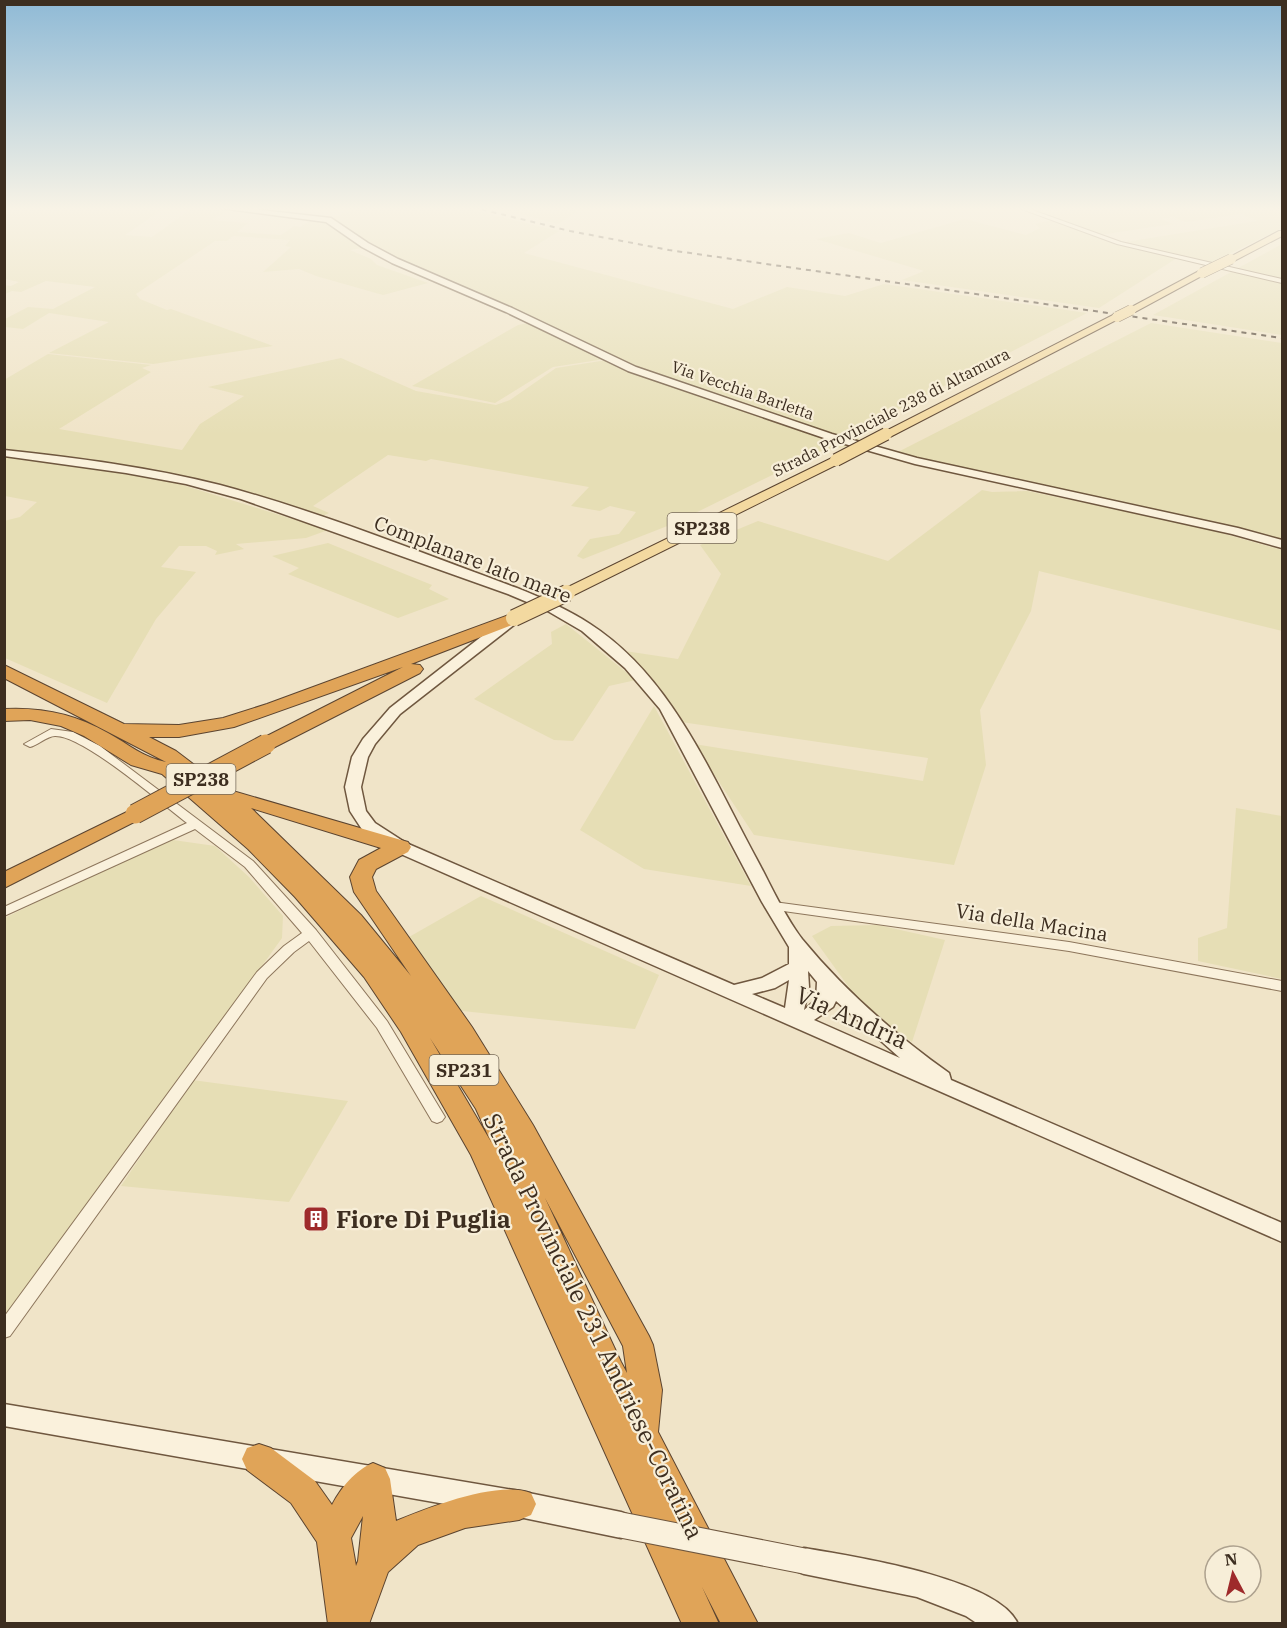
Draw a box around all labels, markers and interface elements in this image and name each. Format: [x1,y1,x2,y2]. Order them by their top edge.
street label: Strada Provinciale 238 di Altamura [769,343,1013,481]
street label: Via Vecchia Barletta [669,356,817,424]
street label: Complanare lato mare [370,509,576,609]
road number: SP238 [668,513,736,543]
road number: SP238 [166,764,236,794]
street label: Via della Macina [954,897,1110,947]
street label: Via Andria [791,978,913,1056]
road number: SP231 [430,1055,498,1085]
street label: Strada Provinciale 231 Andriese-Coratina [477,1108,711,1544]
place label: Fiore Di Puglia [336,1203,511,1235]
building icon: Fiore Di Puglia [301,1204,331,1234]
north arrow [1203,1544,1263,1604]
text: N [1224,1548,1239,1570]

